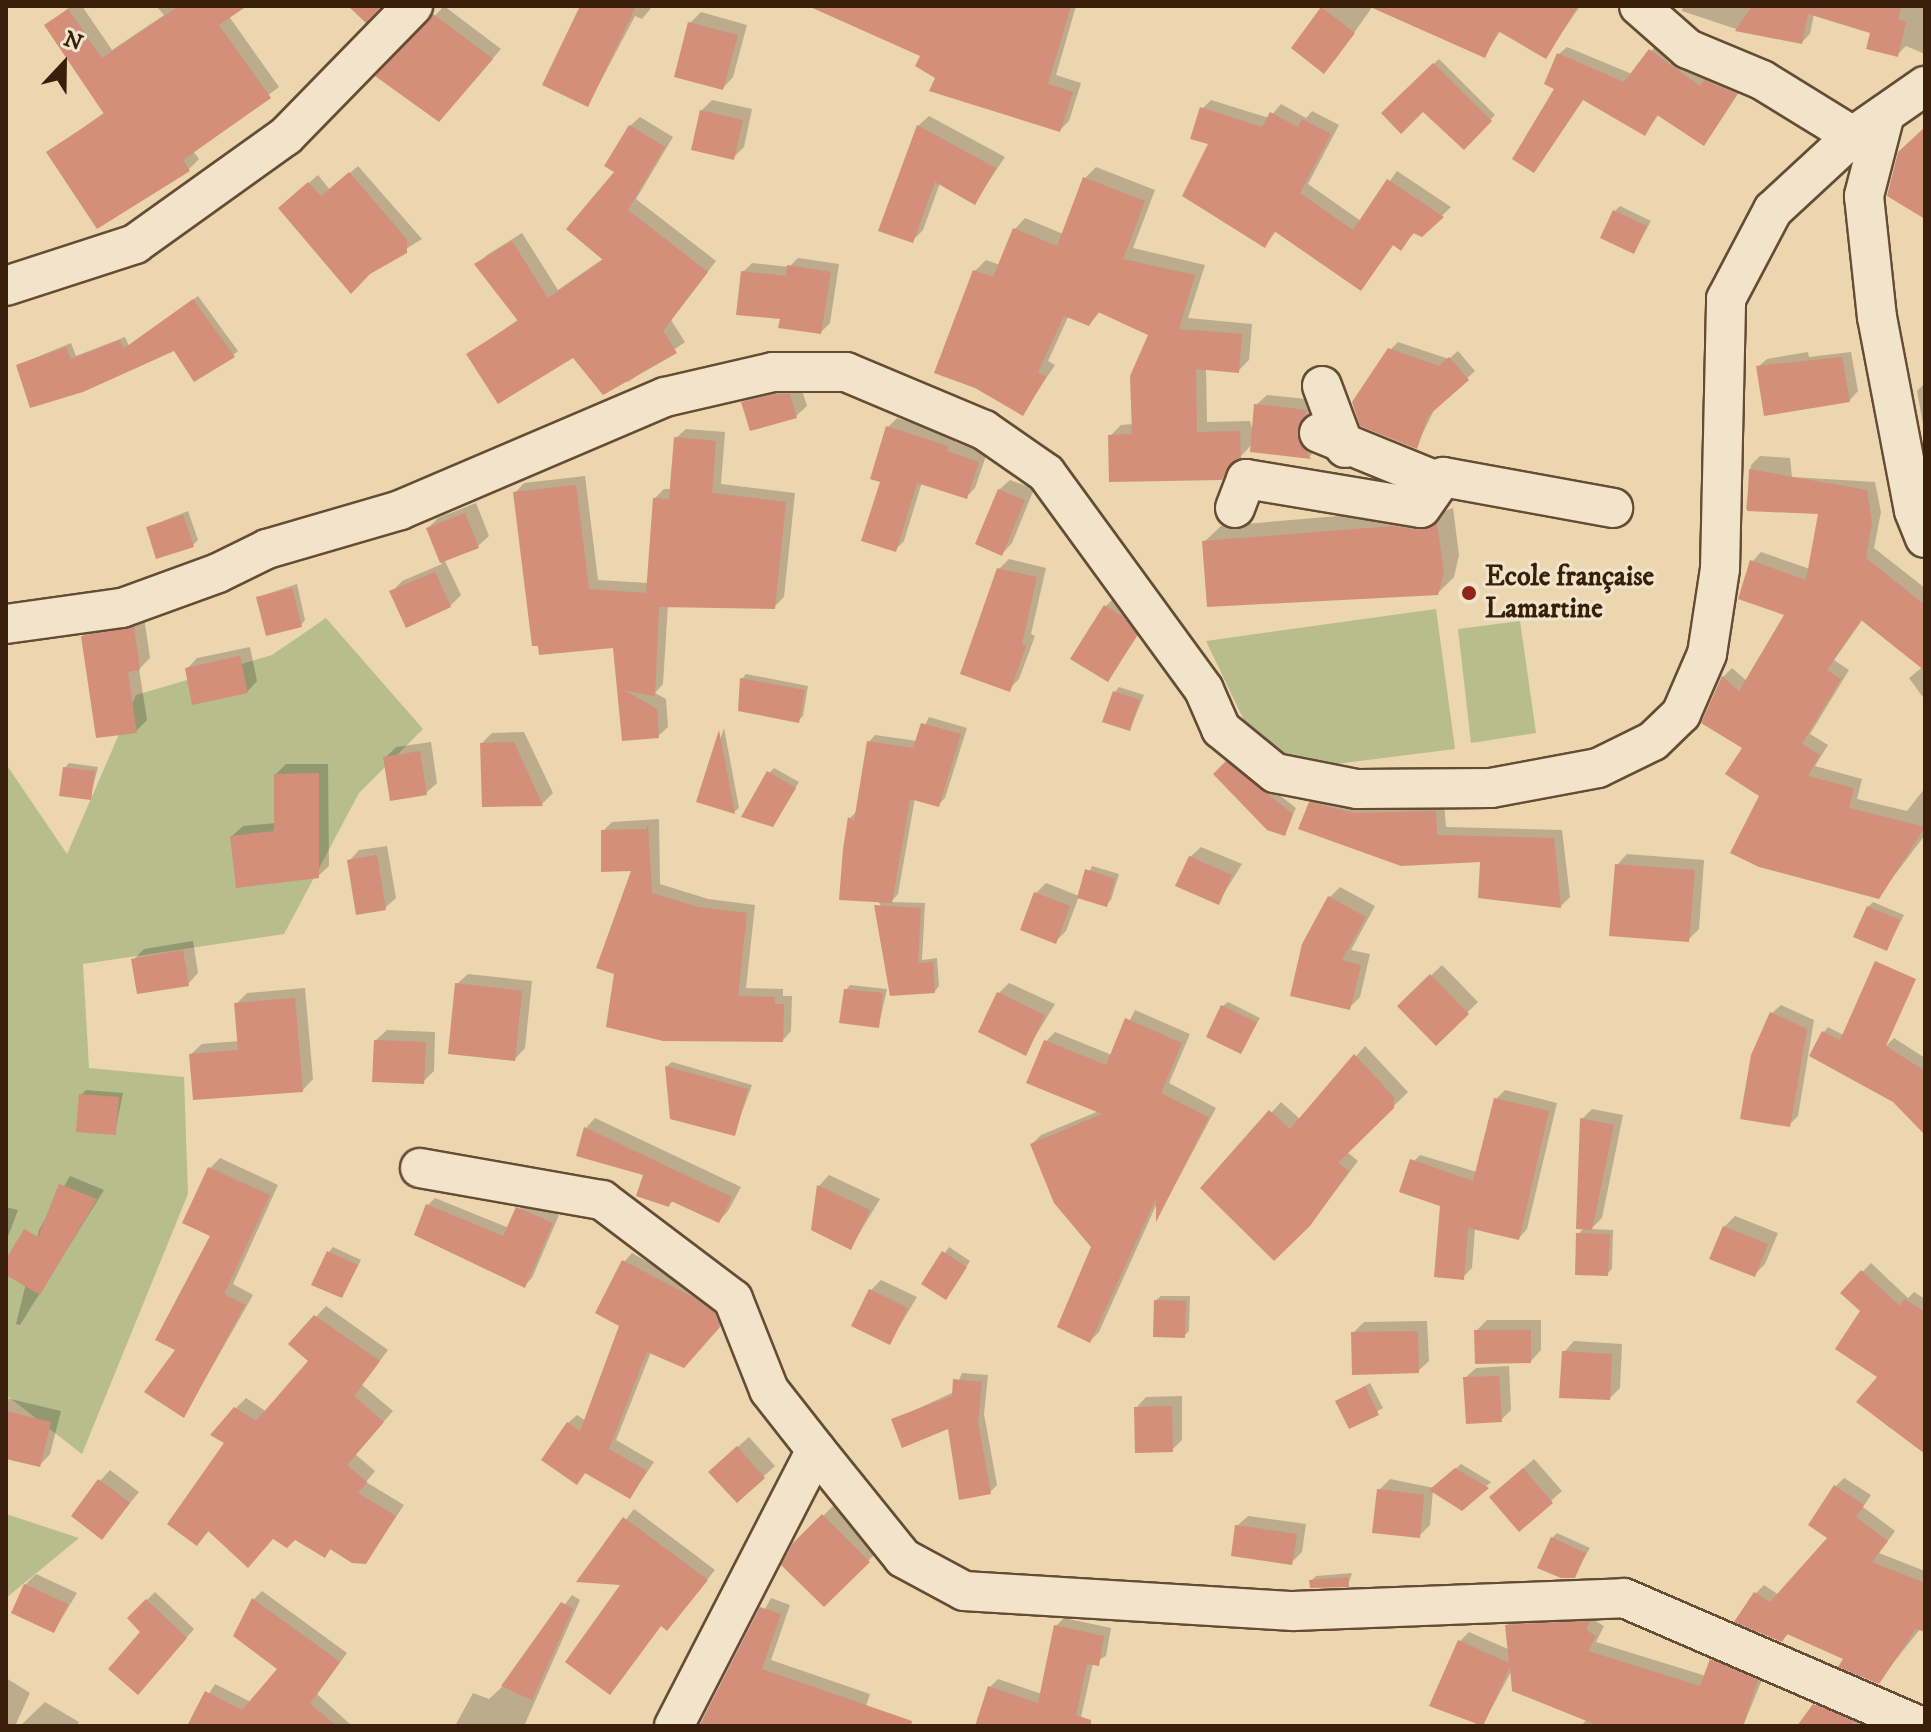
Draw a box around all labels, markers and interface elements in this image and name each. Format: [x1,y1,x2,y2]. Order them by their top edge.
north arrow [24,24,104,104]
text: N [60,25,87,57]
place label: Ecole française Lamartine [1485,560,1654,626]
marker: Ecole française Lamartine [1460,584,1478,602]

